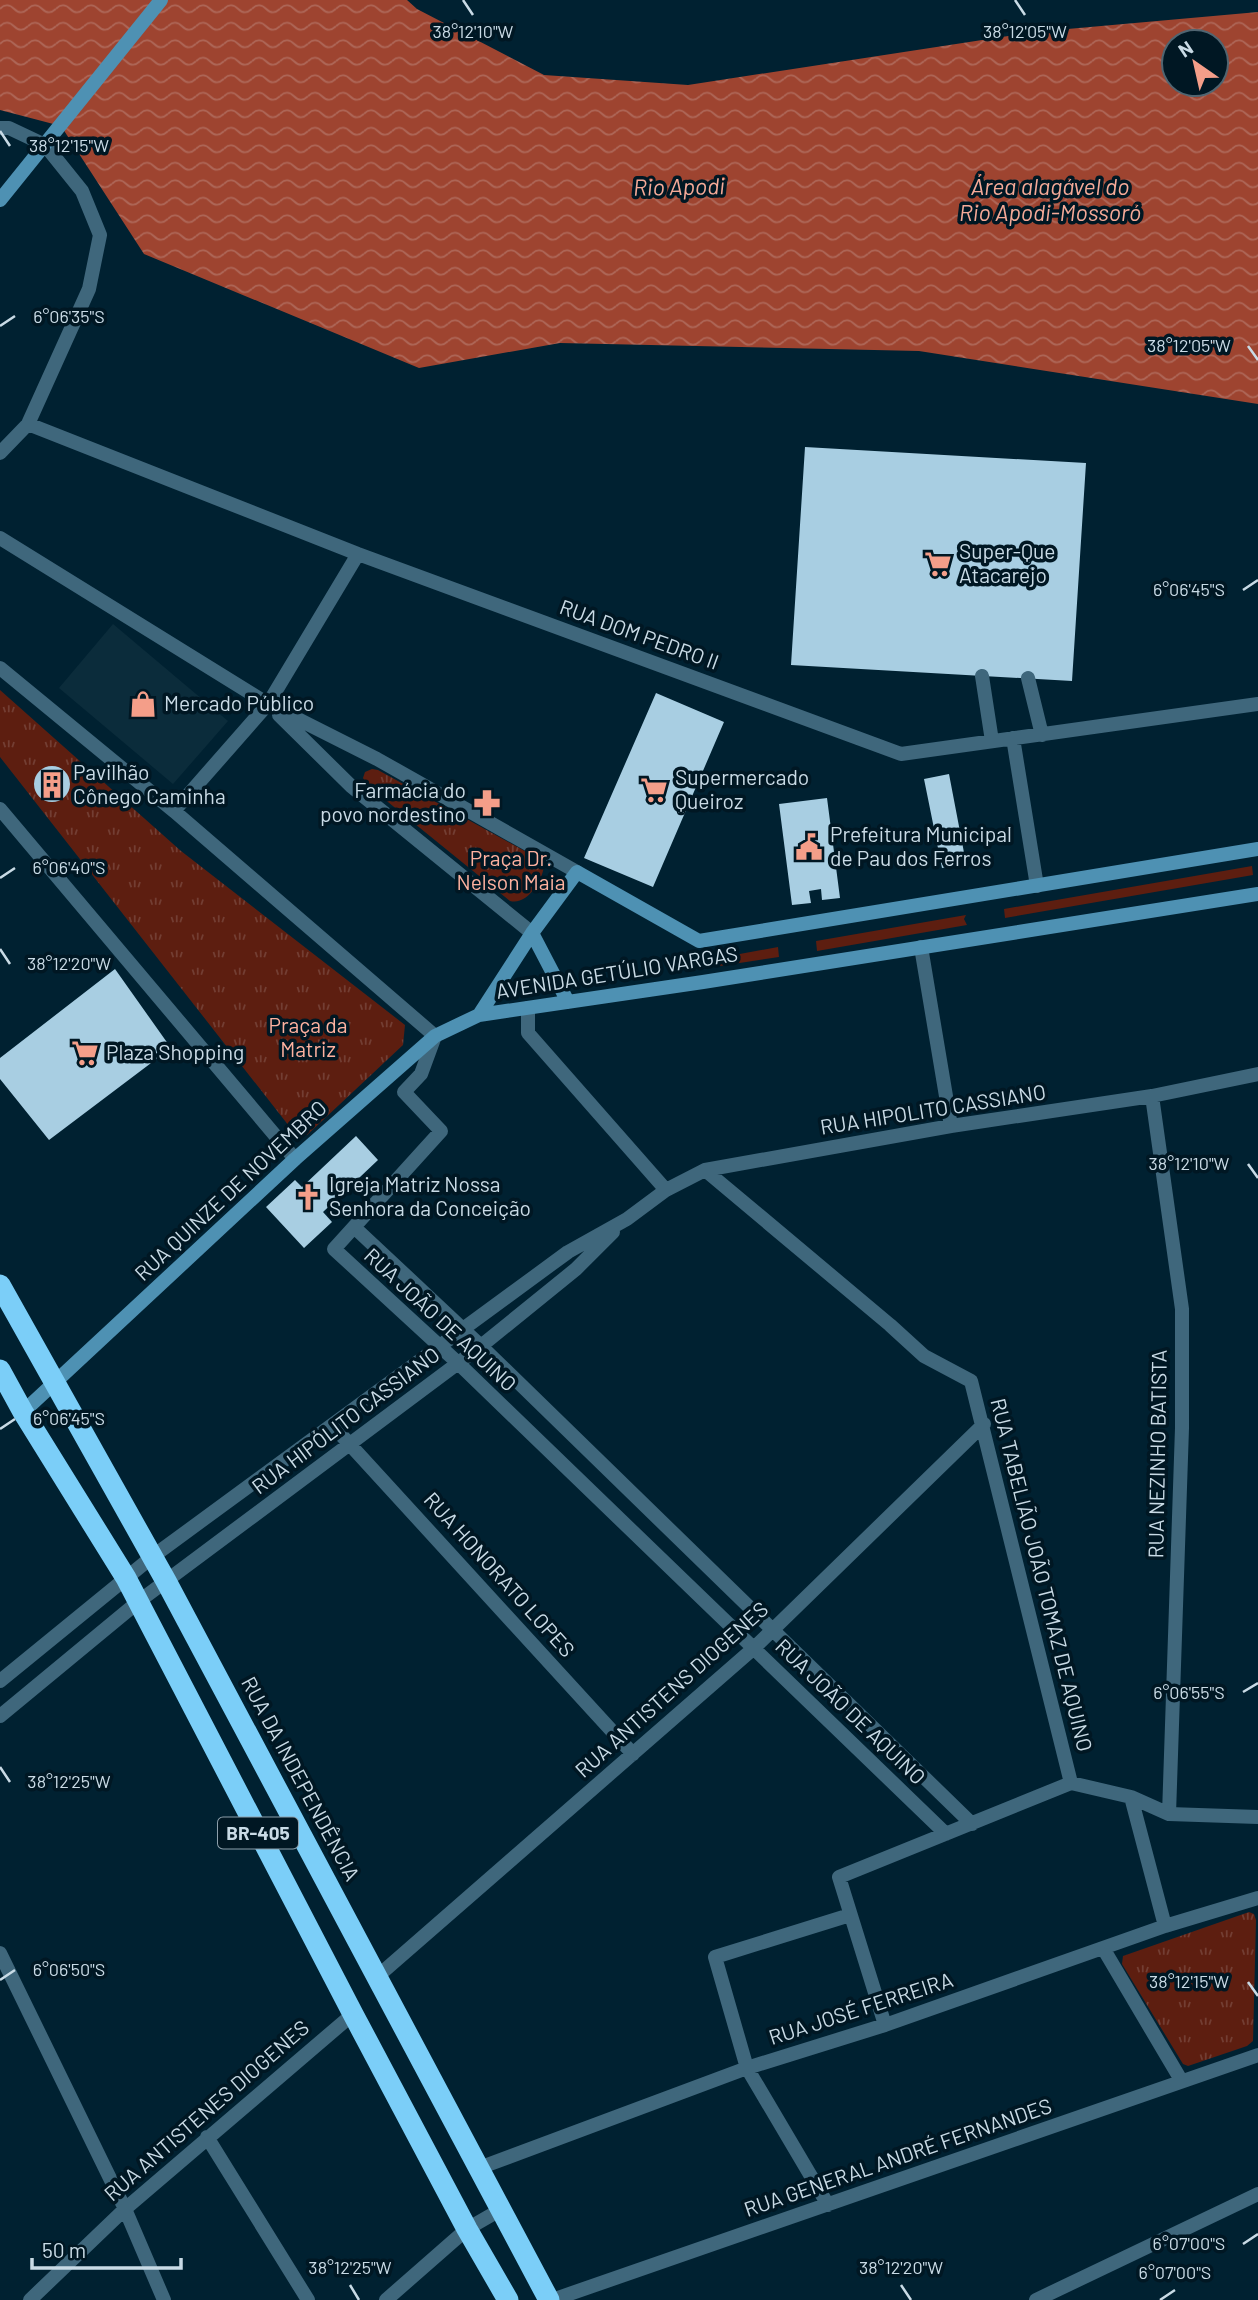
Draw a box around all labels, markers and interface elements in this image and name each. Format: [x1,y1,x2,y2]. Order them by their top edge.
text: 38°12'10"W [433,20,514,42]
text: 38°12'05"W [983,20,1067,42]
north arrow [1160,28,1230,98]
text: N [1174,35,1197,62]
text: 38°12'15"W [29,134,109,156]
water label: Rio Apodi [633,171,725,201]
water label: Área alagável do Rio Apodi-Mossoró [959,172,1141,226]
text: 6°06'35"S [33,305,105,327]
text: 38°12'05"W [1147,334,1231,356]
place label: Super-Que Atacarejo [959,538,1056,587]
supermarket icon: Super-Que Atacarejo [923,549,953,579]
text: 6°06'45"S [1153,578,1225,600]
street label: RUA DOM PEDRO II [557,593,723,674]
shop icon: Mercado Público [128,689,158,719]
place label: Mercado Público [164,690,314,715]
place label: Pavilhão Cônego Caminha [73,759,226,808]
place label: Supermercado Queiroz [675,764,809,813]
building icon: Pavilhão Cônego Caminha [37,770,67,800]
supermarket icon: Supermercado Queiroz [639,775,669,805]
place label: Farmácia do povo nordestino [320,777,466,826]
pharmacy icon: Farmácia do povo nordestino [472,788,502,818]
place label: Prefeitura Municipal de Pau dos Ferros [830,821,1012,870]
public building icon: Prefeitura Municipal de Pau dos Ferros [794,832,824,862]
park label: Praça Dr. Nelson Maia [456,845,566,894]
text: 6°06'40"S [32,856,106,878]
street label: AVENIDA GETÚLIO VARGAS [494,940,739,1003]
text: 38°12'20"W [27,952,111,974]
park label: Praça da Matriz [269,1012,347,1061]
supermarket icon: Plaza Shopping [70,1038,100,1068]
place label: Plaza Shopping [106,1039,244,1064]
street label: RUA HIPOLITO CASSIANO [818,1078,1047,1139]
street label: RUA QUINZE DE NOVEMBRO [129,1095,331,1285]
text: 38°12'10"W [1149,1152,1230,1174]
place label: Igreja Matriz Nossa Senhora da Conceição [329,1171,531,1220]
church icon: Igreja Matriz Nossa Senhora da Conceição [293,1182,323,1212]
street label: RUA JOÃO DE AQUINO [360,1242,522,1396]
street label: RUA HIPÓLITO CASSIANO [246,1341,444,1498]
street label: RUA NEZINHO BATISTA [1142,1349,1171,1559]
street label: RUA TABELIÃO JOÃO TOMAZ DE AQUINO [986,1395,1099,1754]
text: 6°06'45"S [33,1407,105,1429]
street label: RUA HONORATO LOPES [420,1487,581,1661]
street label: RUA ANTISTENS DIOGENES [570,1596,772,1782]
street label: RUA JOÃO DE AQUINO [771,1633,931,1789]
street label: RUA DA INDEPENDÊNCIA [237,1672,366,1885]
text: 6°06'55"S [1153,1681,1225,1703]
text: 38°12'25"W [27,1770,111,1792]
road number: BR-405 [218,1817,298,1848]
text: 6°06'50"S [33,1958,105,1980]
street label: RUA JOSÉ FERREIRA [765,1966,956,2049]
text: 38°12'15"W [1149,1970,1229,1992]
street label: RUA ANTISTENES DIOGENES [99,2014,313,2206]
street label: RUA GENERAL ANDRÉ FERNANDES [740,2092,1055,2221]
scale bar [32,2226,180,2270]
text: 6°07'00"S [1153,2232,1225,2254]
text: 50 m [42,2237,86,2262]
text: 38°12'25"W [308,2256,392,2278]
text: 38°12'20"W [859,2256,943,2278]
text: 6°07'00"S [1139,2261,1211,2283]

